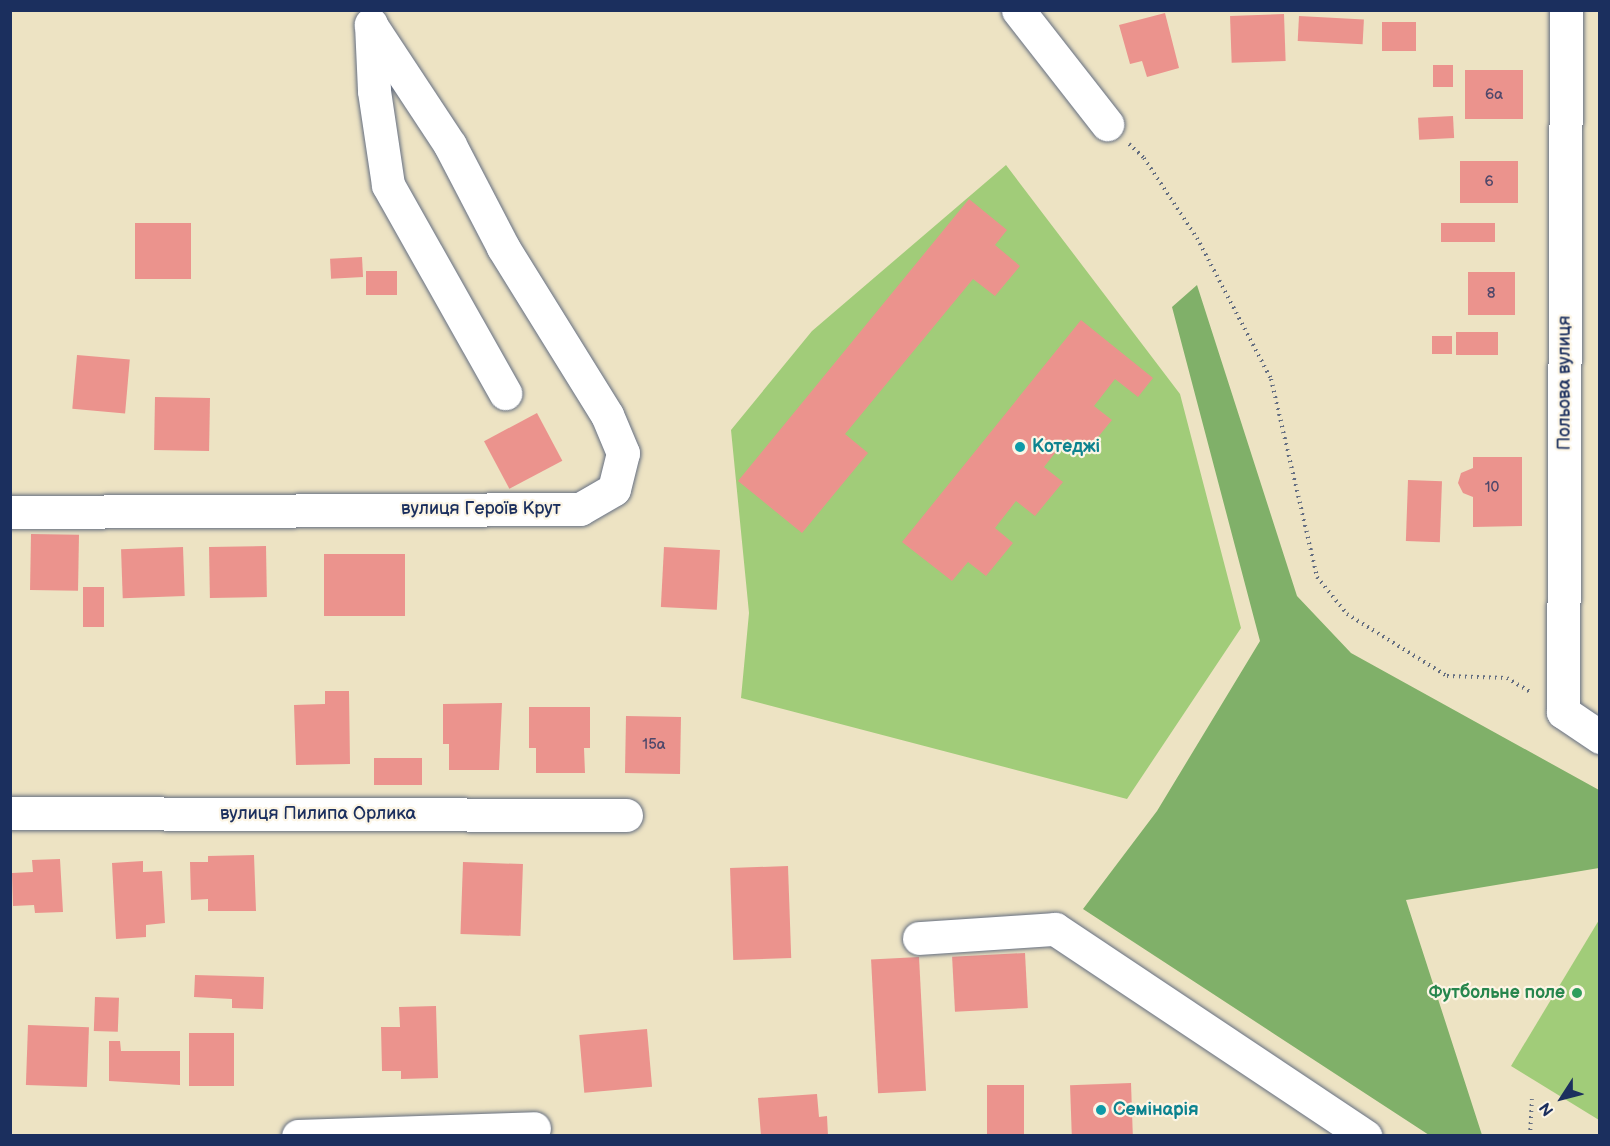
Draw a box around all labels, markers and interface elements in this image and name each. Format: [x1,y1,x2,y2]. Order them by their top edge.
house number: 6а [1485,86,1503,104]
house number: 6 [1484,173,1494,191]
house number: 8 [1487,285,1495,303]
street label: Польова вулиця [1554,316,1576,450]
place label: Котеджі [1032,436,1100,458]
marker: Котеджі [1013,440,1027,454]
house number: 10 [1485,479,1499,497]
street label: вулиця Героїв Крут [401,498,561,520]
house number: 15а [642,736,666,754]
street label: вулиця Пилипа Орлика [220,803,416,825]
place label: Футбольне поле [1429,982,1565,1004]
marker: Футбольне поле [1570,986,1584,1000]
north arrow [1532,1068,1592,1128]
text: N [1536,1098,1558,1119]
place label: Семінарія [1113,1099,1199,1121]
marker: Семінарія [1094,1103,1108,1117]

